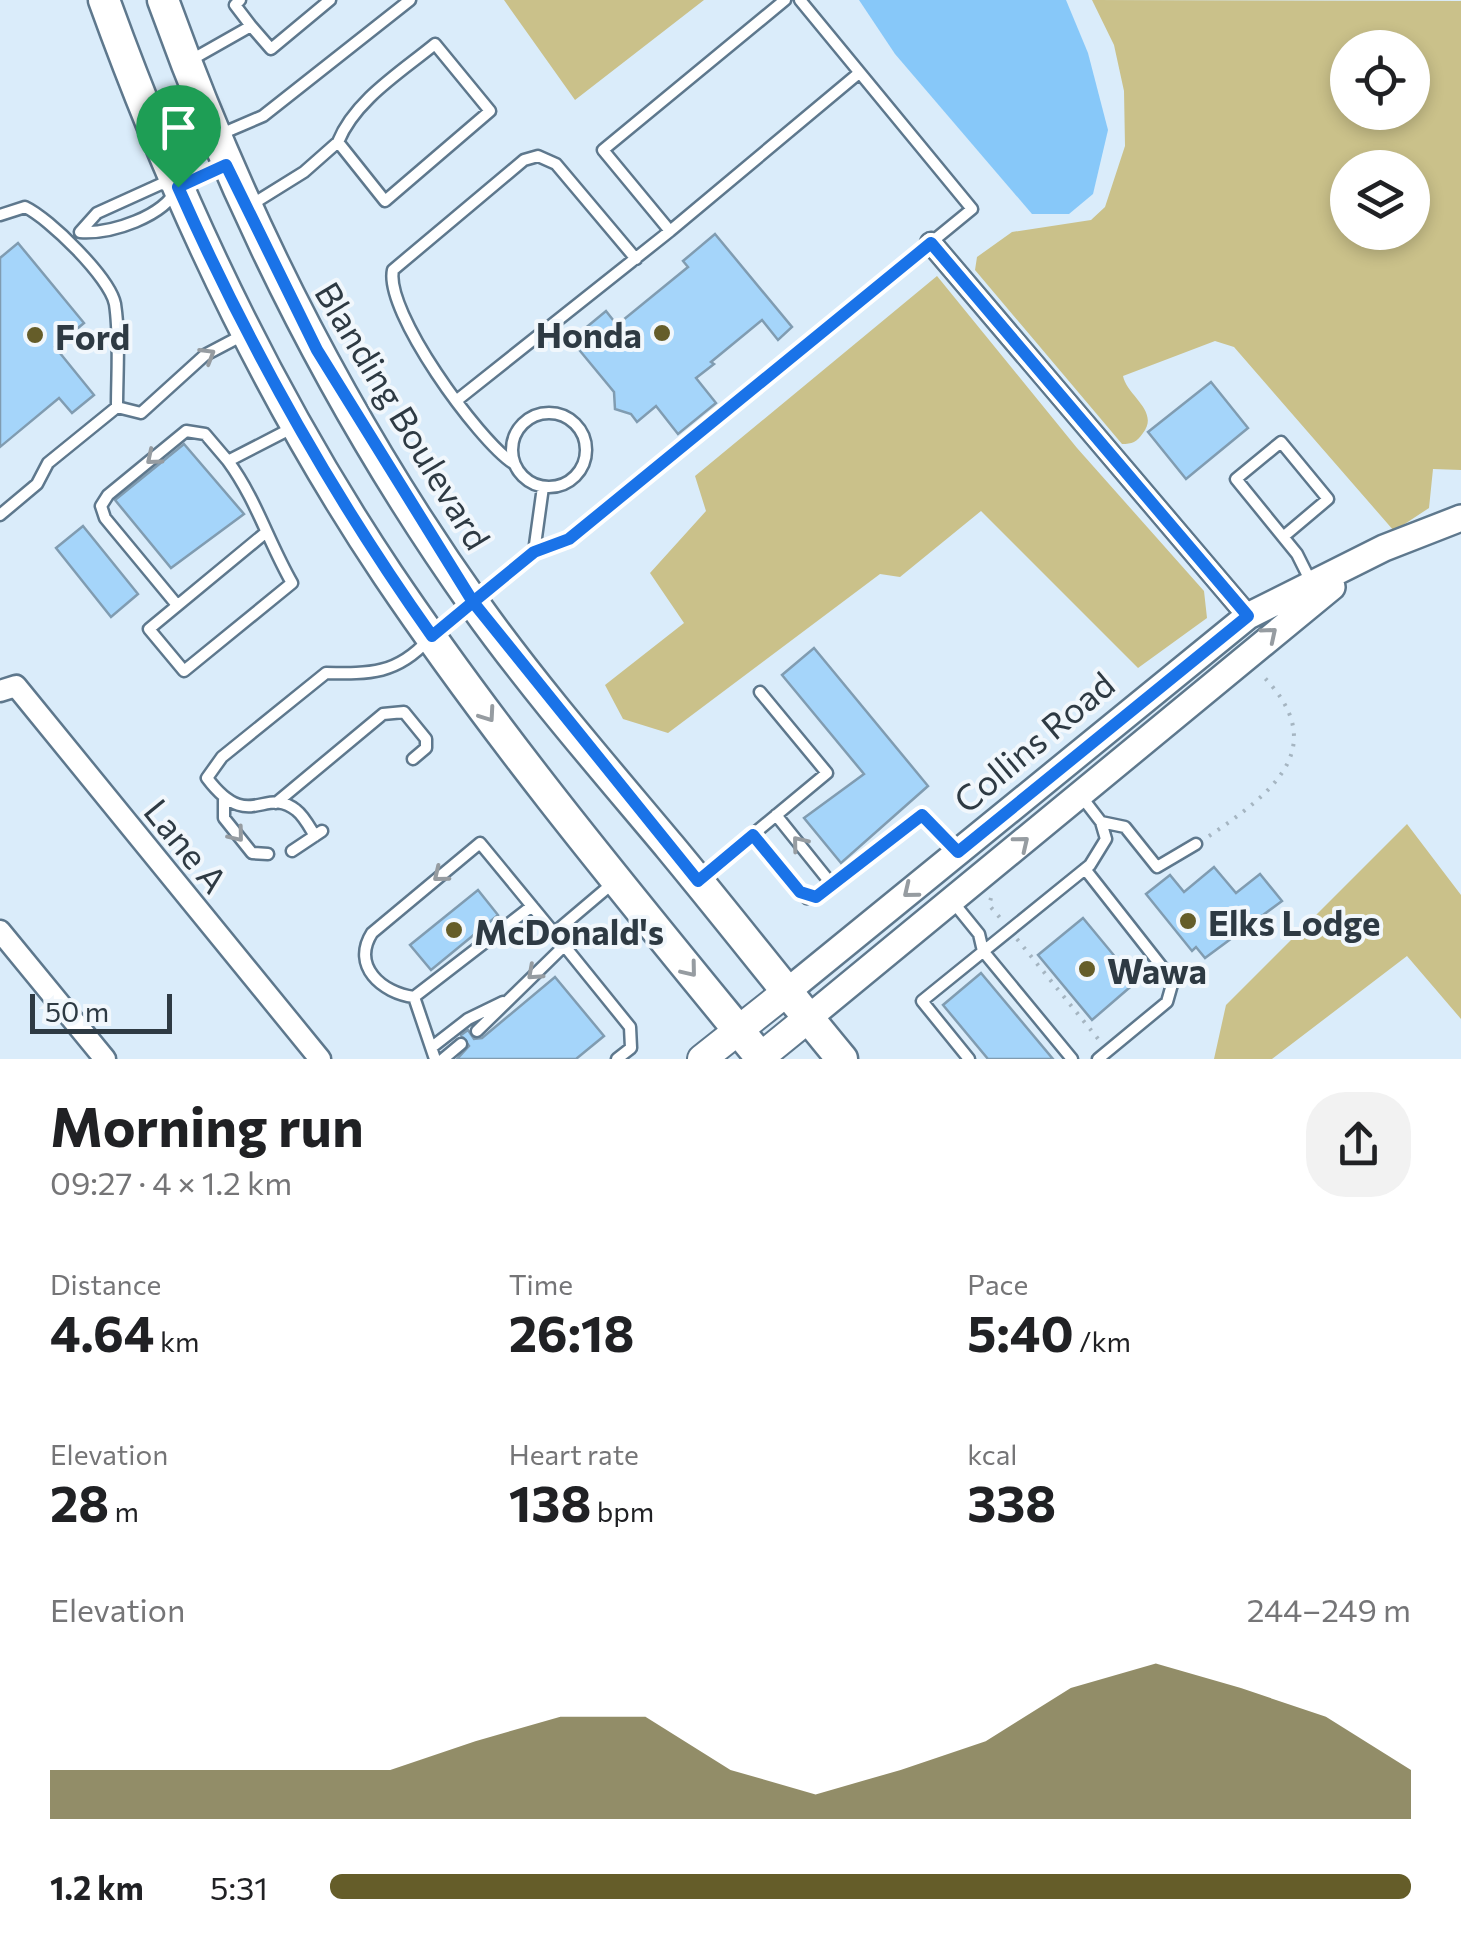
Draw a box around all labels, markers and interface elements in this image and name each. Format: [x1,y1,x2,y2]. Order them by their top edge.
map controls [1330,30,1430,250]
button: locate [1330,30,1430,130]
pin [136,85,221,188]
icon: arrive [151,100,206,155]
button: layers [1330,150,1430,250]
street label: Blanding Boulevard [307,274,501,556]
place label: Honda [536,312,642,355]
place label: Ford [55,314,130,357]
marker: Honda [651,322,673,344]
marker: Ford [24,324,46,346]
one-way arrow [197,348,215,367]
one-way arrow [146,446,164,464]
one-way arrow [1259,628,1277,646]
street label: Collins Road [944,662,1122,820]
one-way arrow [476,704,494,723]
street label: Lane A [136,790,238,900]
one-way arrow [225,824,243,842]
one-way arrow [793,837,811,855]
one-way arrow [1010,837,1028,855]
one-way arrow [434,863,452,881]
one-way arrow [903,879,921,897]
place label: Elks Lodge [1208,900,1381,943]
place label: McDonald's [474,909,664,952]
marker: Elks Lodge [1177,910,1199,932]
marker: McDonald's [443,919,465,941]
place label: Wawa [1107,948,1207,991]
marker: Wawa [1076,958,1098,980]
one-way arrow [678,959,696,977]
one-way arrow [527,962,546,980]
scale bar [30,989,172,1034]
text: 50 m [45,994,109,1028]
text: Morning run [50,1091,364,1158]
button: share [1306,1092,1411,1197]
text: 09:27 · 4 × 1.2 km [50,1162,292,1202]
text: Distance [50,1267,161,1301]
text: Time [509,1267,573,1301]
text: Pace [967,1267,1028,1301]
text: 4.64 [50,1301,155,1362]
text: 26:18 [509,1301,634,1362]
text: 5:40 [967,1301,1074,1362]
text: km [155,1324,200,1358]
text: /km [1074,1324,1131,1358]
text: Elevation [50,1437,168,1471]
text: Heart rate [509,1437,639,1471]
text: kcal [967,1437,1017,1471]
text: 28 [50,1471,109,1532]
text: 138 [509,1471,591,1532]
text: 338 [967,1471,1056,1532]
text: m [109,1494,139,1528]
text: bpm [591,1494,654,1528]
text: Elevation [50,1589,185,1629]
text: 244–249 m [1247,1589,1411,1629]
text: 1.2 km [50,1867,144,1907]
text: 5:31 [210,1867,268,1907]

